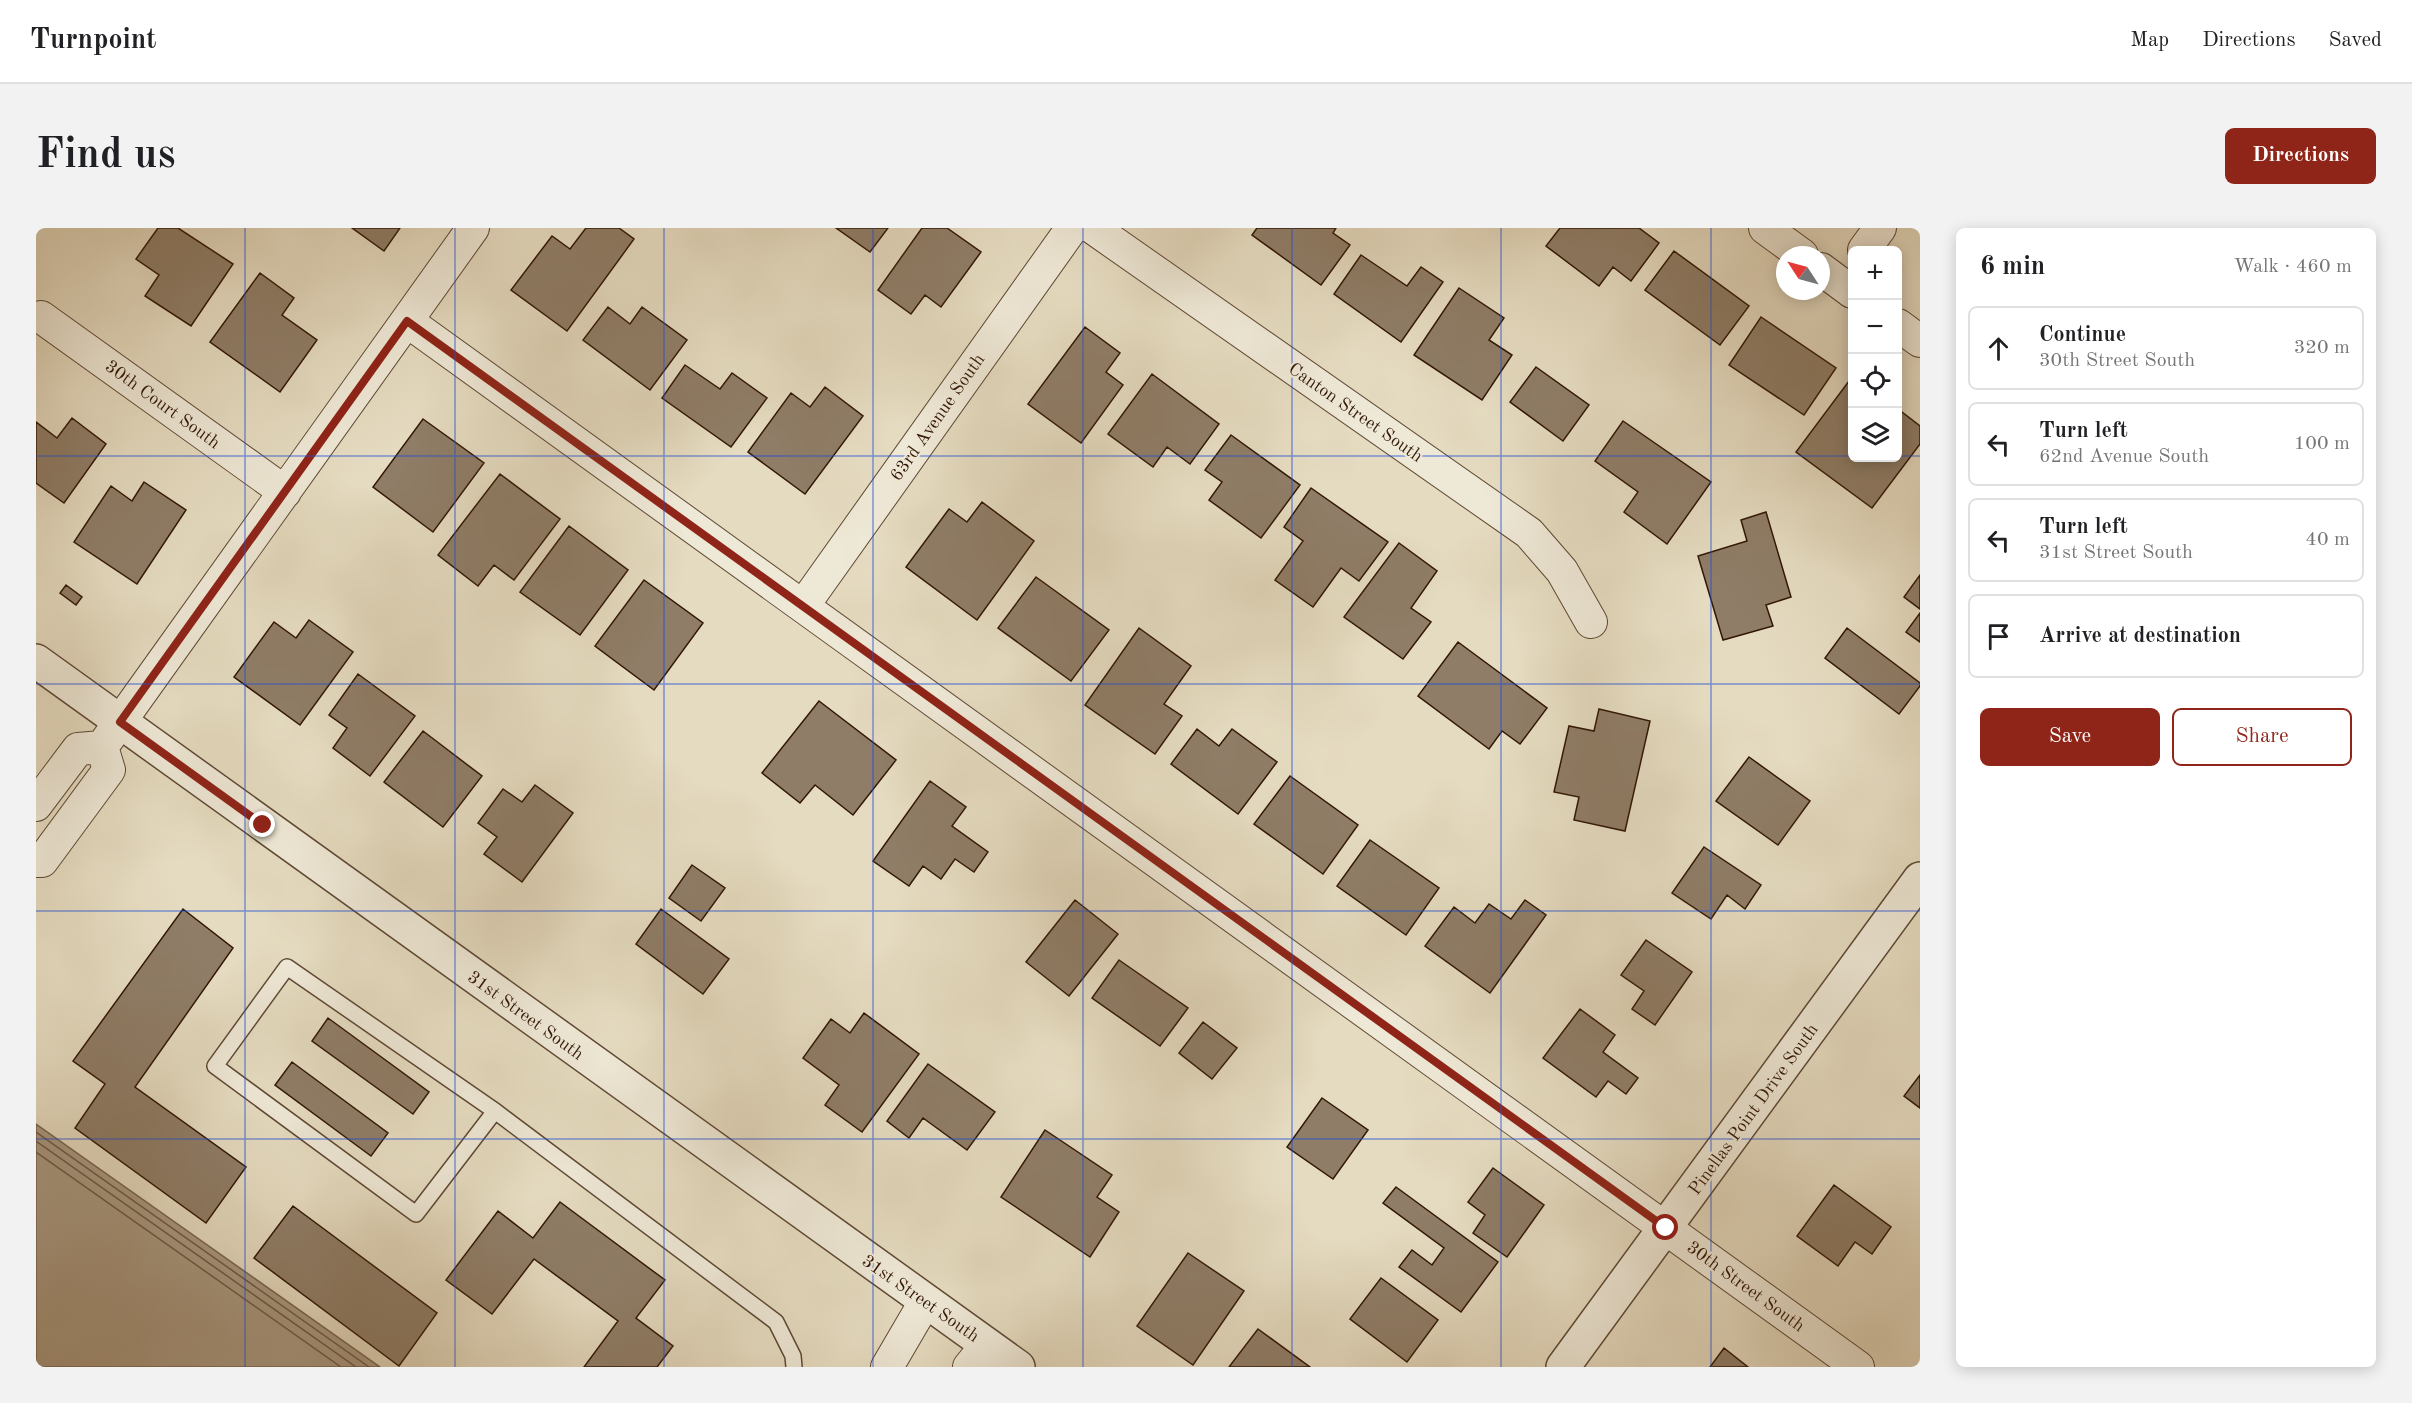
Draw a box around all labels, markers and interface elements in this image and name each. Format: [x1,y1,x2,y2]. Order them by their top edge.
text: Turnpoint [30,27,157,55]
text: Map [2130,30,2169,51]
text: Directions [2202,30,2296,51]
text: Saved [2329,30,2382,51]
button: Directions [2225,128,2376,184]
text: Find us [36,135,175,177]
north arrow [1776,246,1830,300]
map controls [1848,246,1902,462]
button: + [1848,246,1902,300]
text: 6 min [1980,254,2045,280]
text: Walk · 460 m [2233,257,2352,277]
button: − [1848,300,1902,354]
text: Continue [2039,324,2126,346]
icon: ahead [1982,332,2015,365]
text: 320 m [2294,338,2350,358]
street label: 63rd Avenue South [887,351,989,484]
text: 30th Street South [2039,351,2195,371]
button: locate [1848,354,1902,408]
street label: 30th Court South [102,357,223,453]
street label: Canton Street South [1285,360,1426,466]
button: layers [1848,408,1902,462]
text: Turn left [2039,420,2128,442]
icon: left [1982,428,2015,461]
text: 100 m [2294,434,2350,454]
text: 62nd Avenue South [2039,447,2209,467]
text: Turn left [2039,516,2128,538]
icon: left [1982,524,2015,557]
text: 40 m [2305,530,2350,550]
text: 31st Street South [2039,543,2193,563]
icon: arrive [1982,620,2015,653]
text: Arrive at destination [2039,625,2241,647]
button: Save [1980,708,2160,766]
button: Share [2172,708,2352,766]
route end [249,811,275,837]
street label: 31st Street South [464,968,587,1064]
street label: Pinellas Point Drive South [1686,1020,1822,1199]
route start [1652,1214,1678,1240]
street label: 30th Street South [1683,1238,1808,1336]
street label: 31st Street South [859,1252,983,1346]

